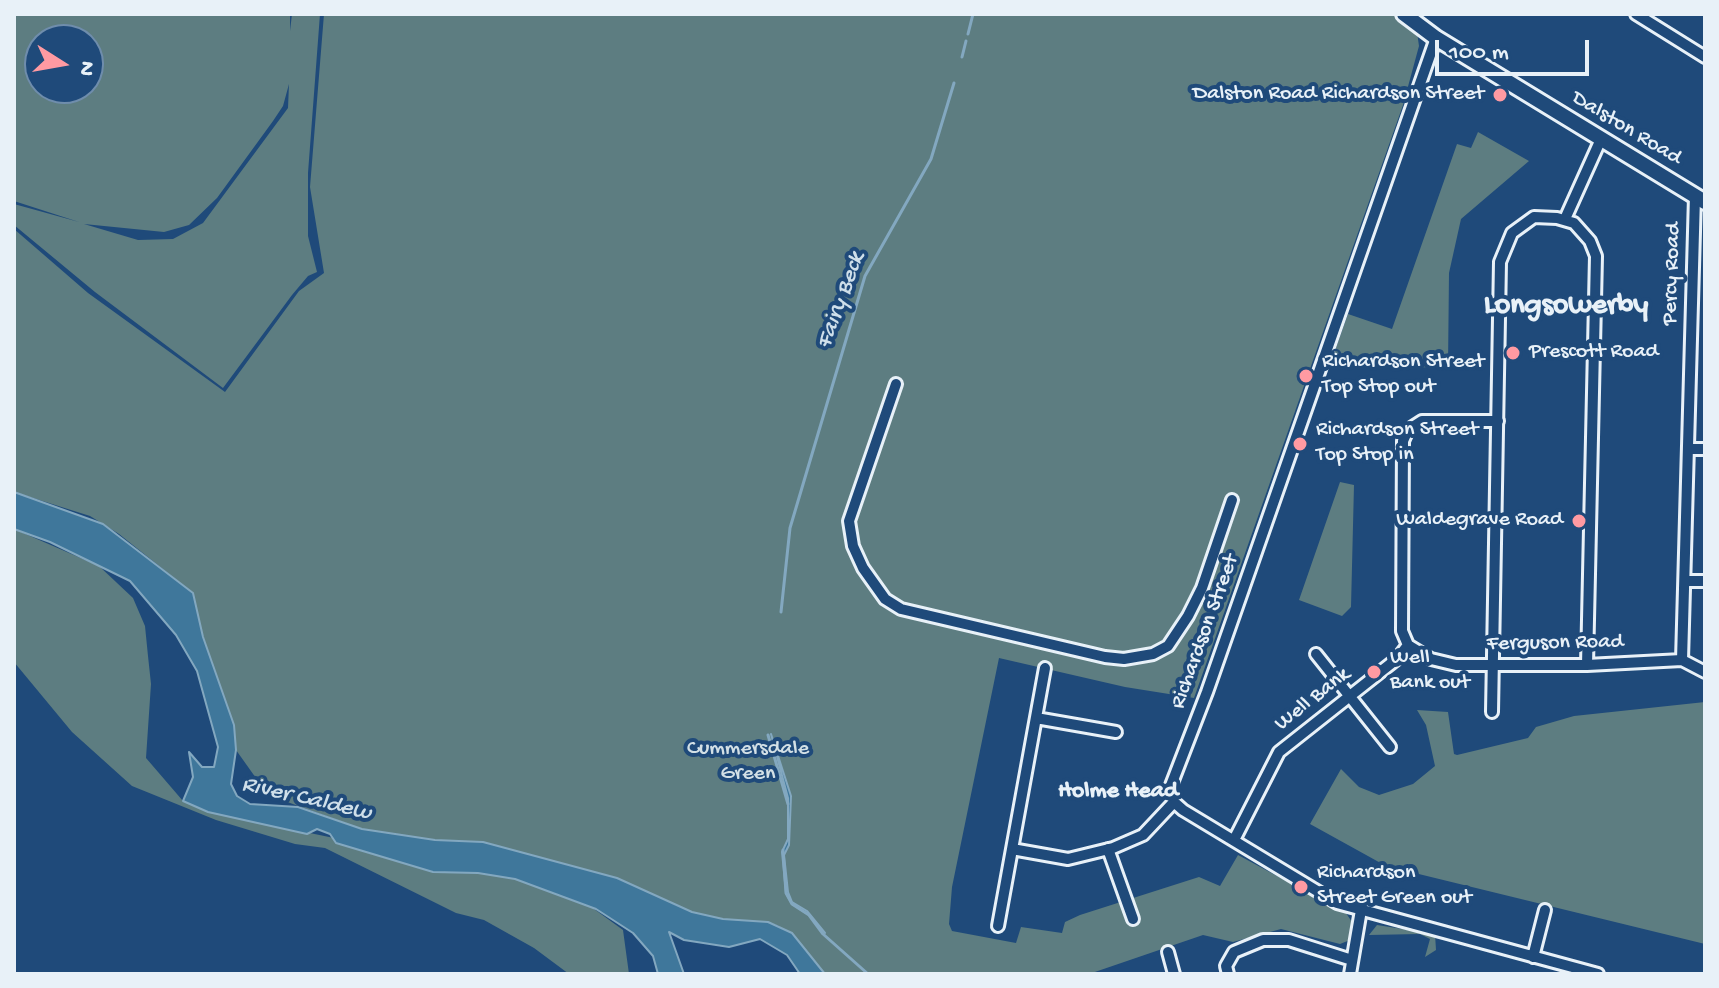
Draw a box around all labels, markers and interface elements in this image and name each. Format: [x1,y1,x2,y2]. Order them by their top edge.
north arrow [24,24,104,104]
scale bar [1439,24,1593,74]
text: 100 m [1449,39,1509,68]
text: N [71,59,100,78]
place label: Dalston Road Richardson Street [1193,82,1484,108]
marker: Dalston Road Richardson Street [1491,86,1509,104]
street label: Dalston Road [1566,86,1686,172]
street label: Percy Road [1658,222,1688,326]
water label: Fairy Beck [811,249,873,353]
district label: Longsowerby [1484,289,1648,325]
place label: Prescott Road [1529,340,1658,366]
marker: Prescott Road [1504,344,1522,362]
place label: Richardson Street Top Stop out [1322,350,1484,402]
marker: Richardson Street Top Stop out [1297,367,1315,385]
place label: Richardson Street Top Stop in [1316,418,1478,470]
marker: Richardson Street Top Stop in [1291,435,1309,453]
place label: Waldegrave Road [1396,508,1563,534]
marker: Waldegrave Road [1570,512,1588,530]
street label: Richardson Street [1166,551,1246,713]
street label: Ferguson Road [1487,630,1623,658]
place label: Well Bank out [1390,646,1470,698]
street label: Well Bank [1270,662,1356,738]
marker: Well Bank out [1365,663,1383,681]
park label: Cummersdale Green [687,737,809,788]
water label: River Caldew [239,771,373,829]
district label: Holme Head [1058,778,1178,806]
place label: Richardson Street Green out [1317,861,1472,912]
marker: Richardson Street Green out [1292,878,1310,896]

